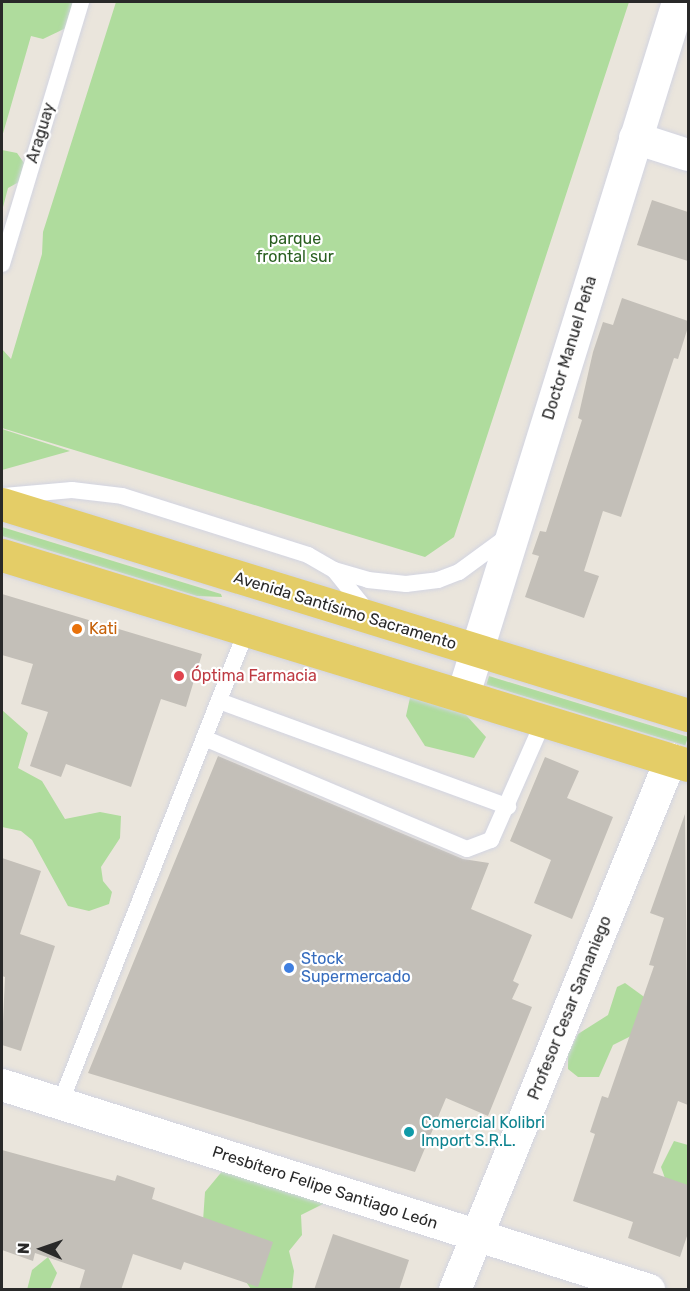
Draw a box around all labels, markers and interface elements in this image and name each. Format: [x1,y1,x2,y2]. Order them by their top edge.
street label: Araguay [23,100,59,166]
park label: parque frontal sur [256,229,334,267]
street label: Doctor Manuel Peña [539,274,601,422]
street label: Avenida Santísimo Sacramento [231,568,459,654]
place label: Kati [89,619,117,639]
marker: Kati [70,622,84,636]
place label: Óptima Farmacia [191,666,317,686]
marker: Óptima Farmacia [172,669,186,683]
street label: Profesor Cesar Samaniego [524,913,616,1103]
place label: Stock Supermercado [301,949,411,987]
marker: Stock Supermercado [282,961,296,975]
place label: Comercial Kolibri Import S.R.L. [421,1113,545,1151]
marker: Comercial Kolibri Import S.R.L. [402,1125,416,1139]
street label: Presbítero Felipe Santiago León [210,1142,440,1234]
north arrow [12,1219,72,1279]
text: N [14,1242,33,1254]

